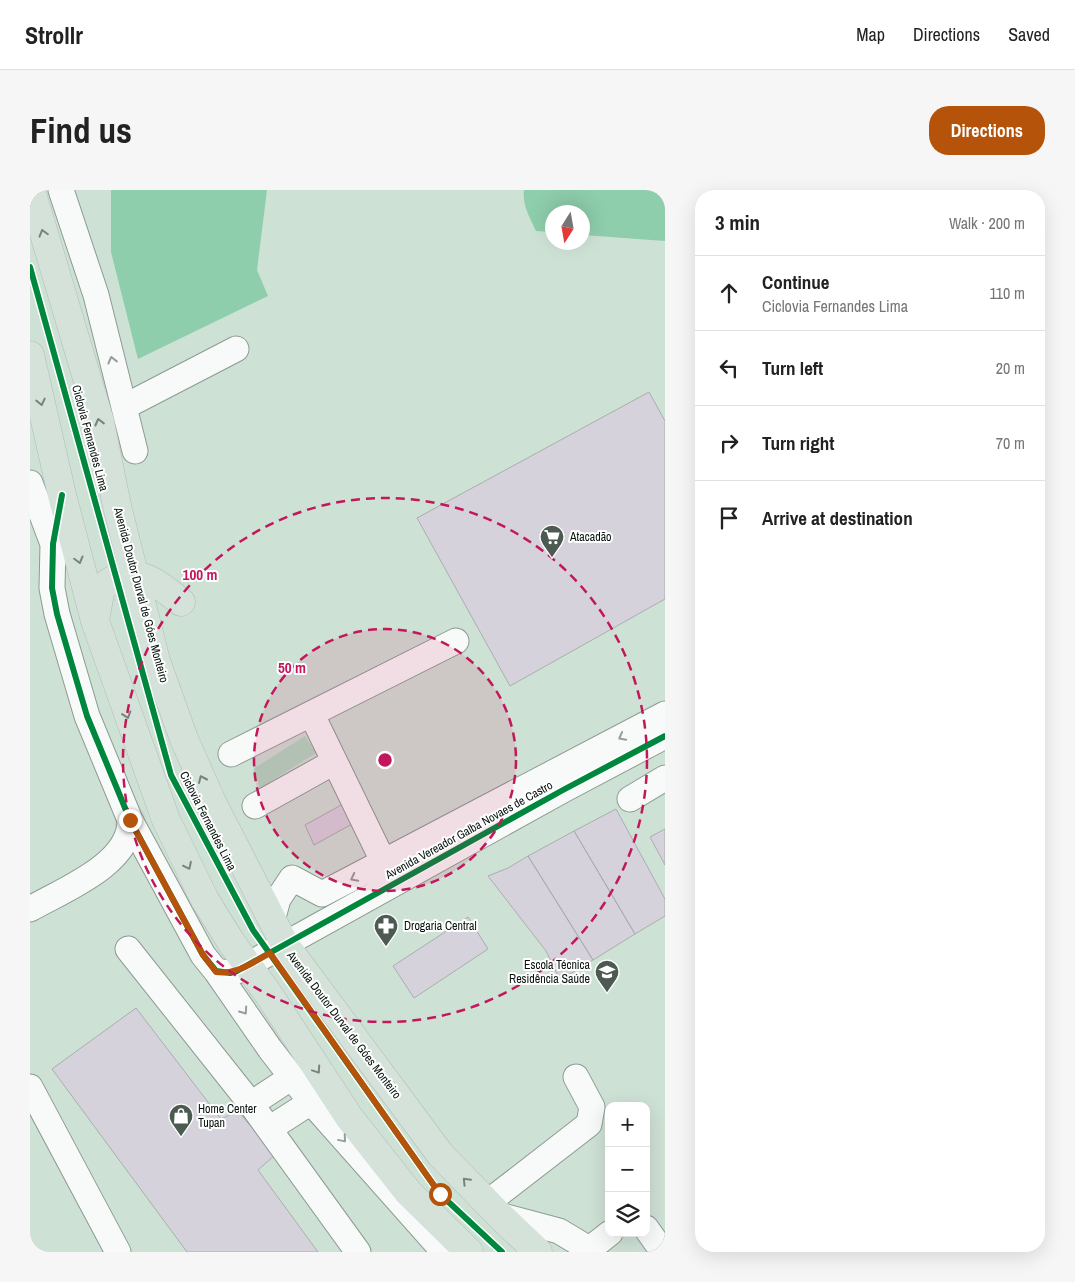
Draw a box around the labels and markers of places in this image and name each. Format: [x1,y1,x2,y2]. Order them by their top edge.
supermarket icon: Atacadão [539,524,565,558]
place label: Atacadão [569,529,612,545]
centre of rings [376,751,394,769]
pharmacy icon: Drogaria Central [373,913,399,947]
place label: Drogaria Central [404,918,477,934]
place label: Escola Técnica Residência Saúde [509,957,591,987]
school or university icon: Escola Técnica Residência Saúde [594,959,620,993]
place label: Home Center Tupan [198,1101,257,1131]
shop icon: Home Center Tupan [168,1103,194,1137]

